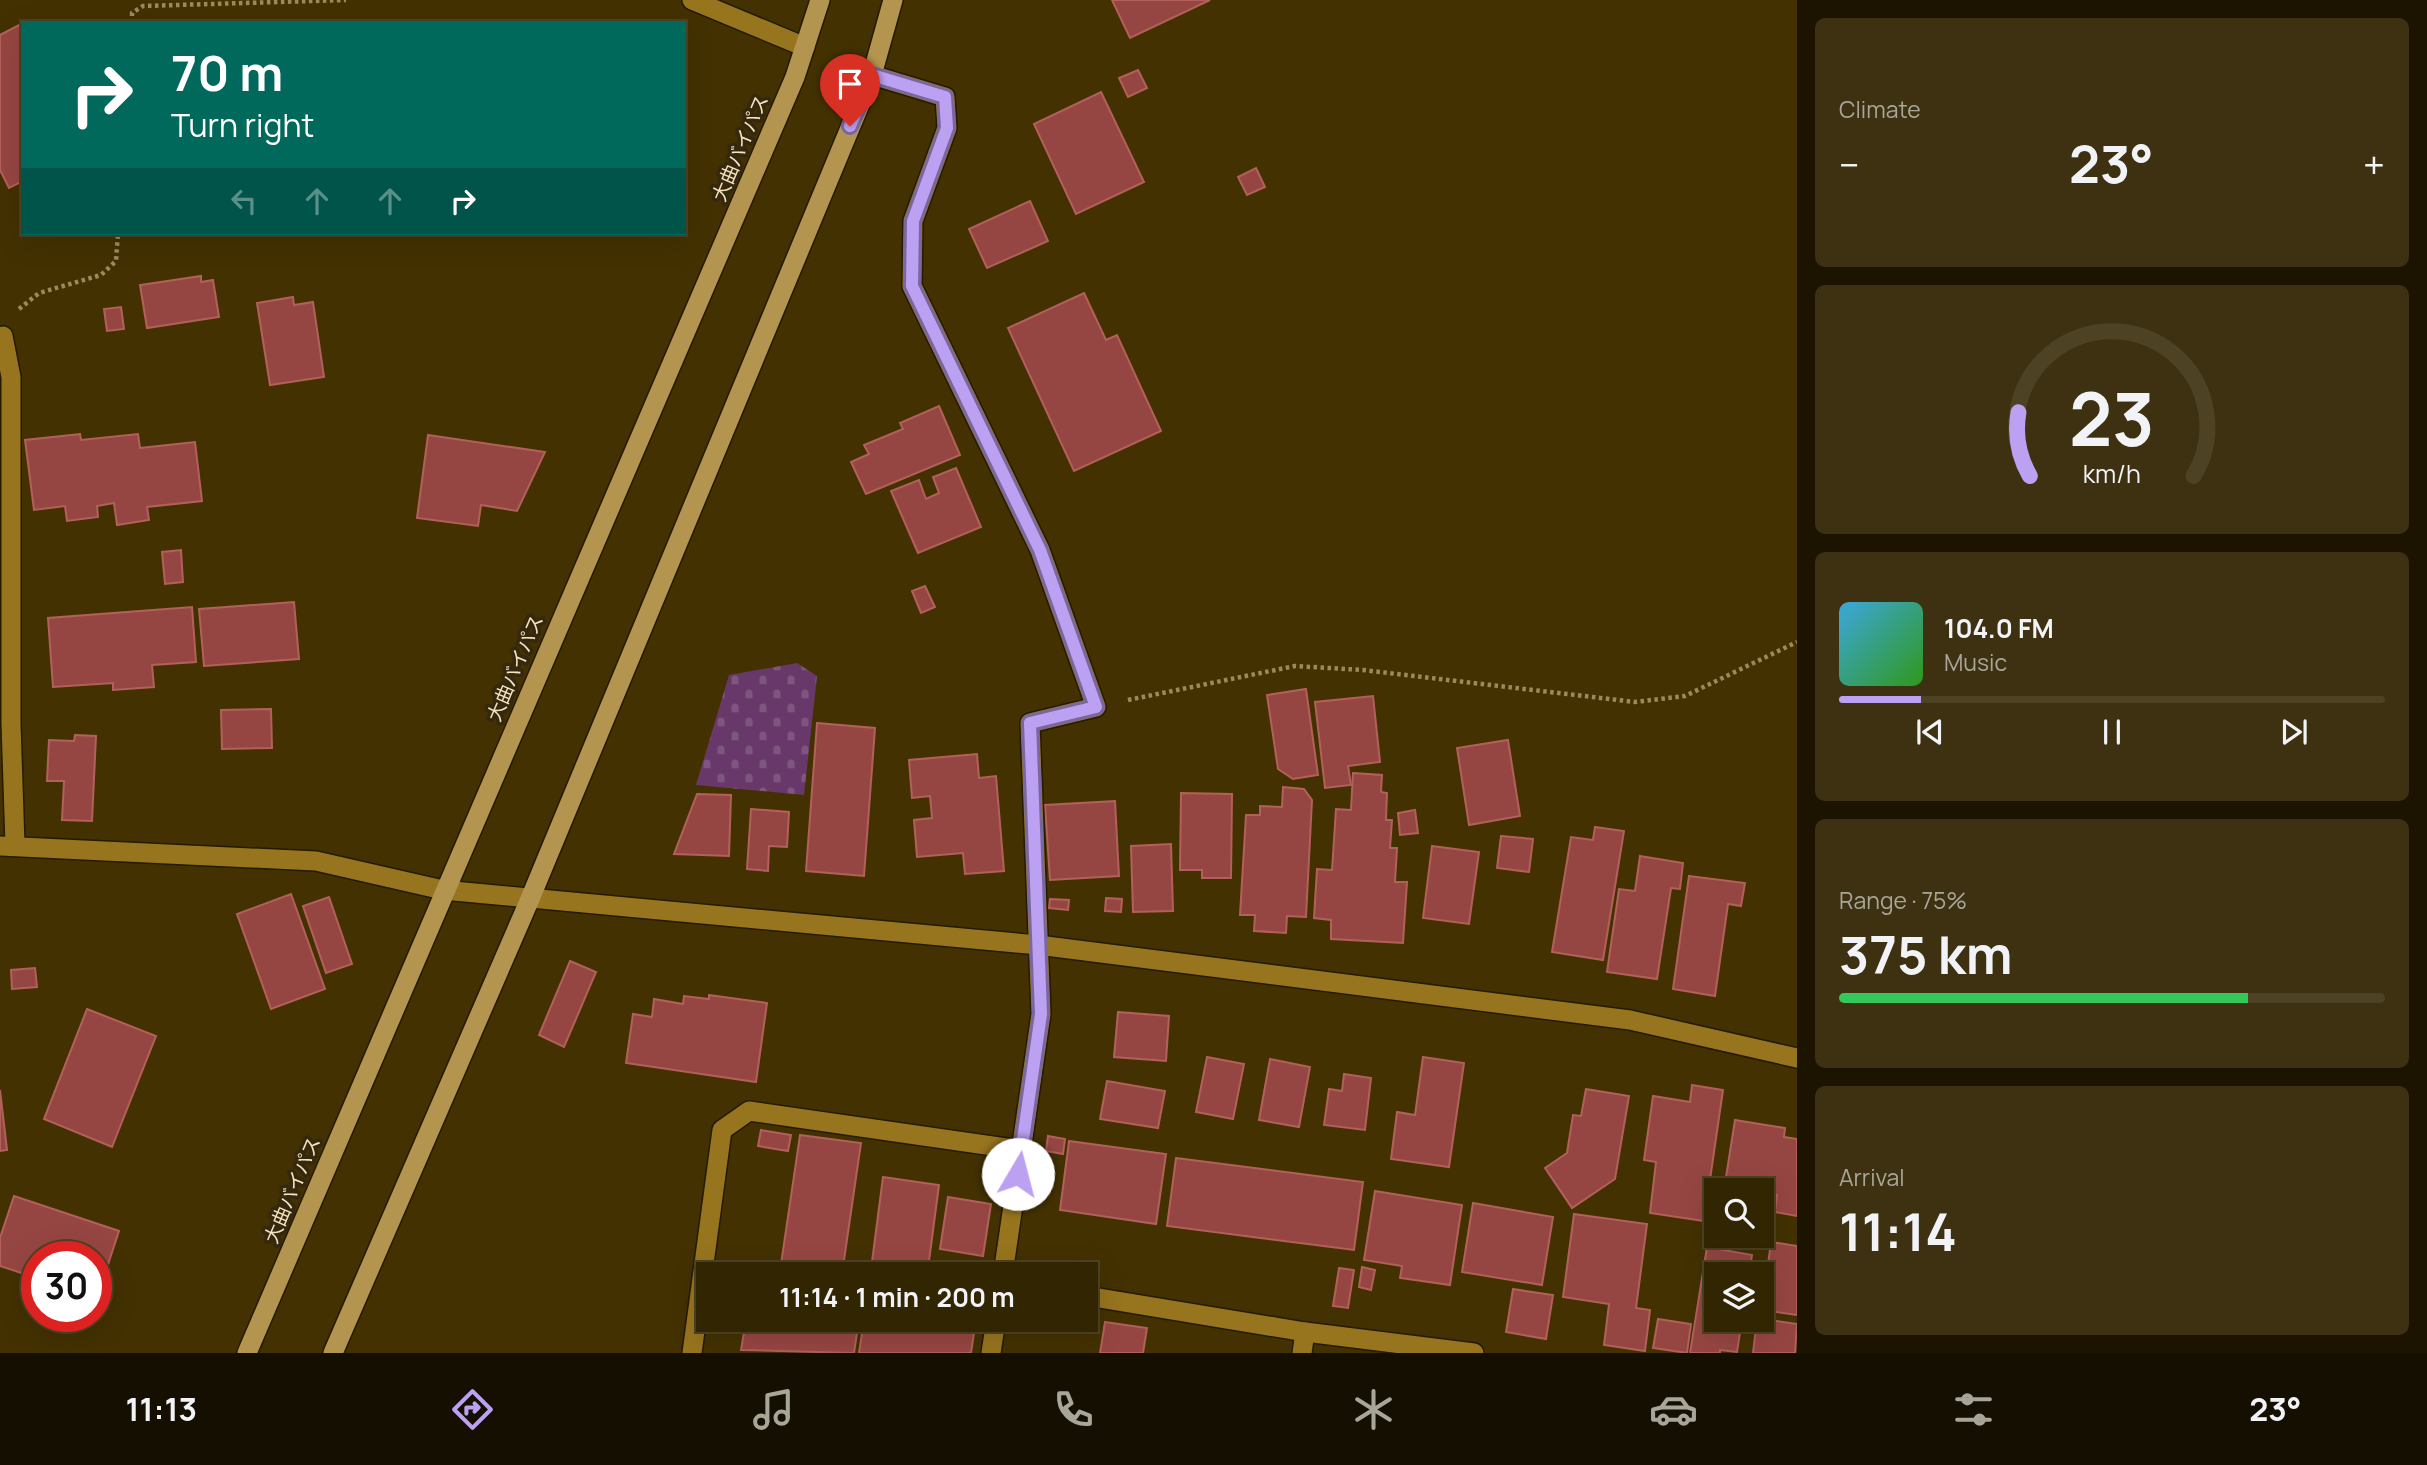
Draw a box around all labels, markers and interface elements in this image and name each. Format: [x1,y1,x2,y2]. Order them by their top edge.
text: 70 m [171,39,283,106]
icon: right [56,49,147,140]
pin [820,54,880,126]
icon: arrive [831,65,869,103]
street label: 大曲バイパス [706,91,774,205]
text: Climate [1839,93,1921,125]
text: Turn right [171,103,314,147]
text: 23° [2069,128,2154,199]
text: − [1839,138,1860,190]
text: + [2363,138,2385,190]
icon: left [225,182,263,220]
icon: ahead [298,182,336,220]
icon: ahead [371,182,409,220]
icon: right [444,182,482,220]
text: 23 [2069,368,2155,468]
text: km/h [2083,455,2141,490]
text: 104.0 FM [1944,610,2054,646]
street label: 大曲バイパス [481,611,549,725]
text: Music [1944,646,2007,678]
icon: previous [1911,713,1949,751]
icon: pause [2093,713,2131,751]
icon: next [2275,713,2313,751]
text: Range · 75% [1839,884,1967,916]
text: 375 km [1839,919,2013,990]
street label: 大曲バイパス [258,1133,326,1247]
position arrow [981,1137,1055,1211]
text: Arrival [1839,1161,1905,1193]
map controls [1704,1178,1774,1332]
button: search [1704,1178,1774,1248]
text: 11:14 [1839,1196,1957,1267]
speed limit sign: 30 [21,1241,112,1332]
button: layers [1704,1262,1774,1332]
text: 11:14 · 1 min · 200 m [779,1279,1015,1315]
icon: directions [448,1385,497,1434]
icon: music [749,1385,798,1434]
icon: phone [1049,1385,1098,1434]
icon: climate [1349,1385,1398,1434]
icon: car [1649,1385,1698,1434]
icon: filters [1949,1385,1998,1434]
text: 11:13 [126,1387,197,1431]
text: 23° [2249,1387,2301,1431]

